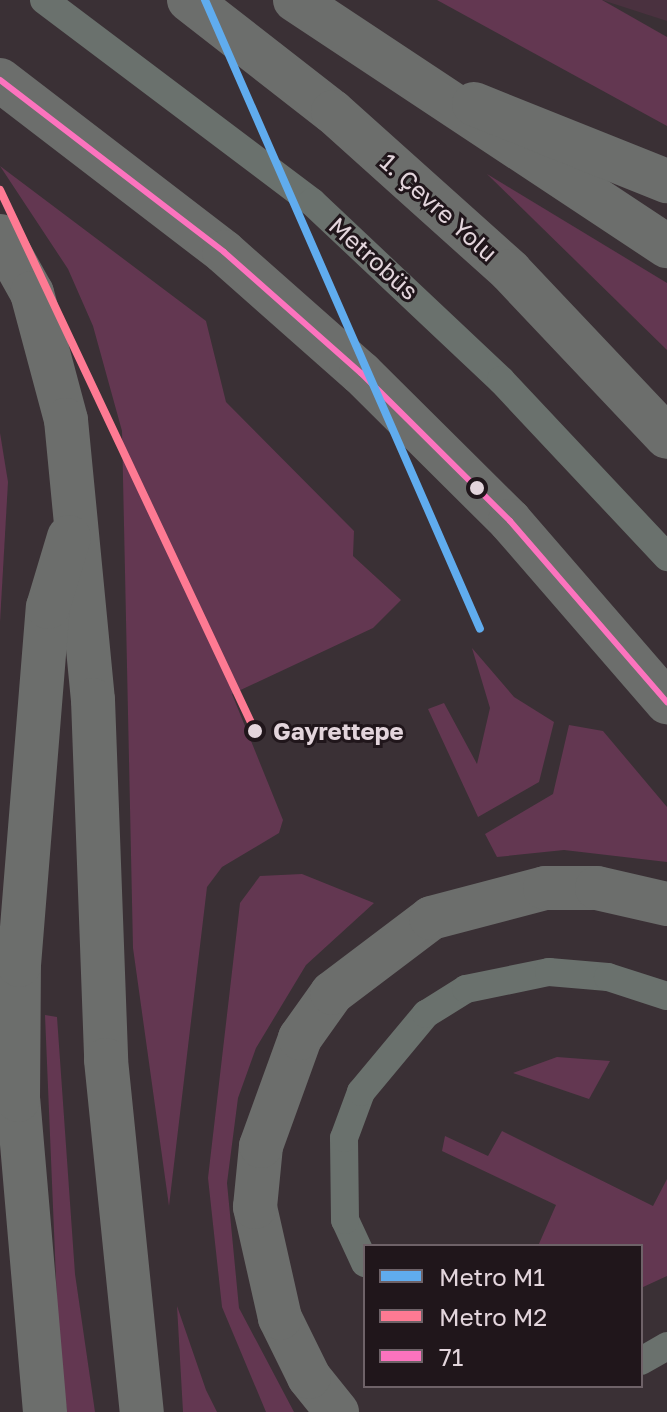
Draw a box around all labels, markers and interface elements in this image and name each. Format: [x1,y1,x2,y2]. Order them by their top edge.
street label: 1. Çevre Yolu [375,147,503,267]
street label: Metrobüs [324,211,424,305]
unlabelled marker [469,480,485,496]
place label: Gayrettepe [273,717,404,745]
marker: Gayrettepe [244,720,266,742]
legend [363,1244,643,1388]
text: Metro M1 [439,1262,545,1291]
text: Metro M2 [439,1302,547,1331]
text: 71 [439,1342,463,1371]

